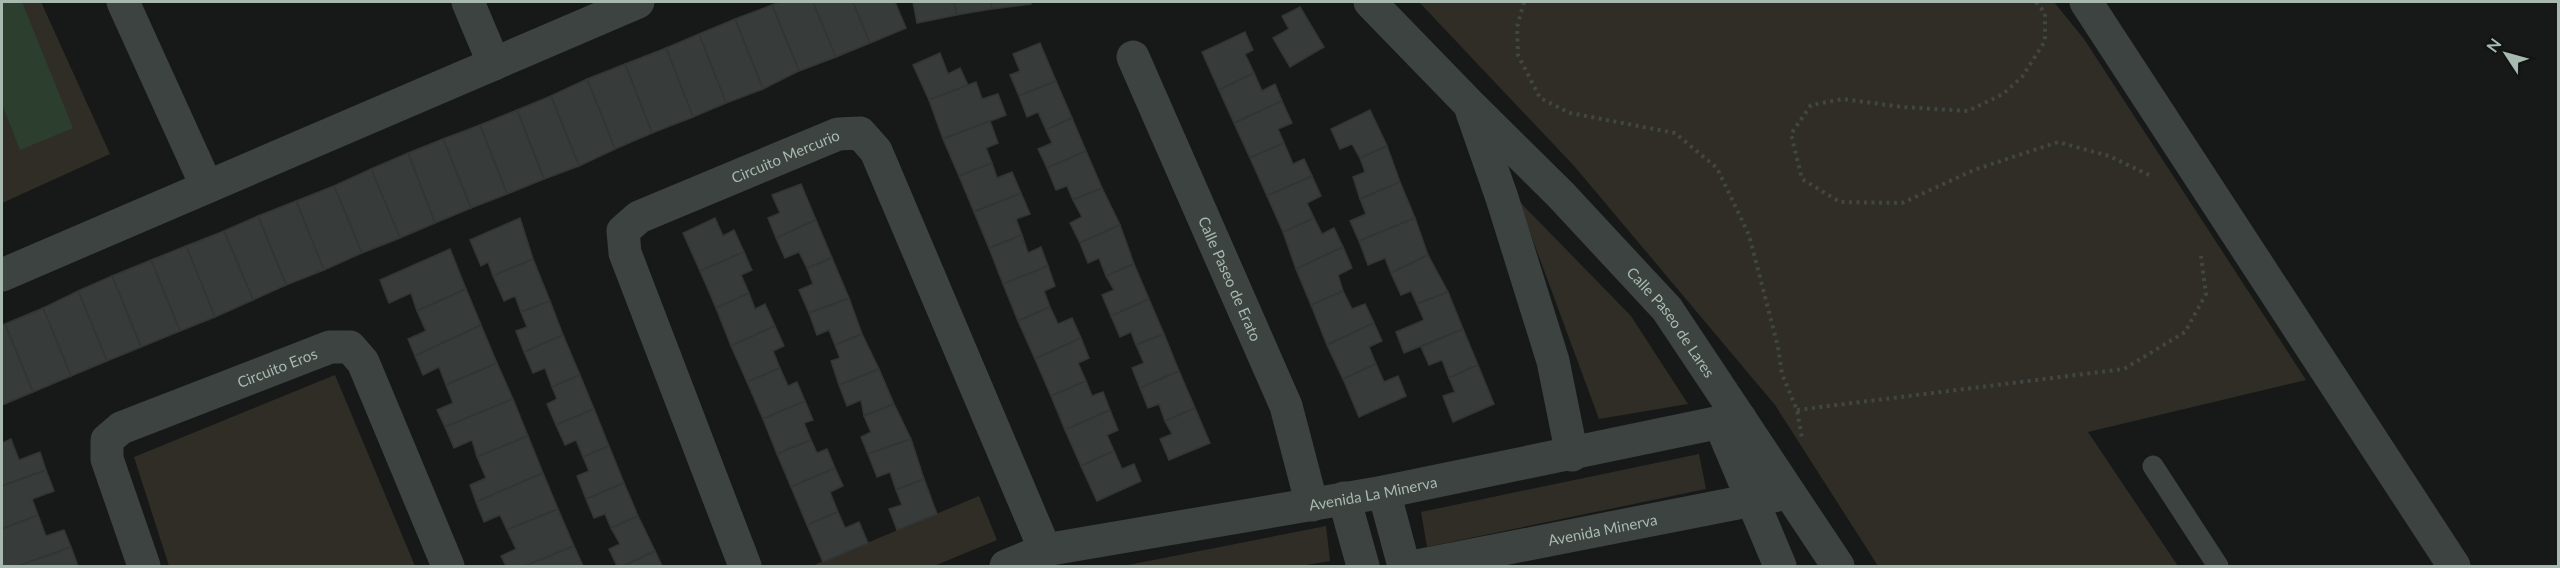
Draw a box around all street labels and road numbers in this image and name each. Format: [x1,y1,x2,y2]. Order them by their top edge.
street label: Circuito Mercurio [728,125,842,187]
street label: Calle Paseo de Erato [1195,213,1265,344]
street label: Calle Paseo de Lares [1623,263,1719,381]
street label: Circuito Eros [234,344,320,391]
street label: Avenida La Minerva [1307,472,1439,514]
street label: Avenida Minerva [1546,510,1659,549]

